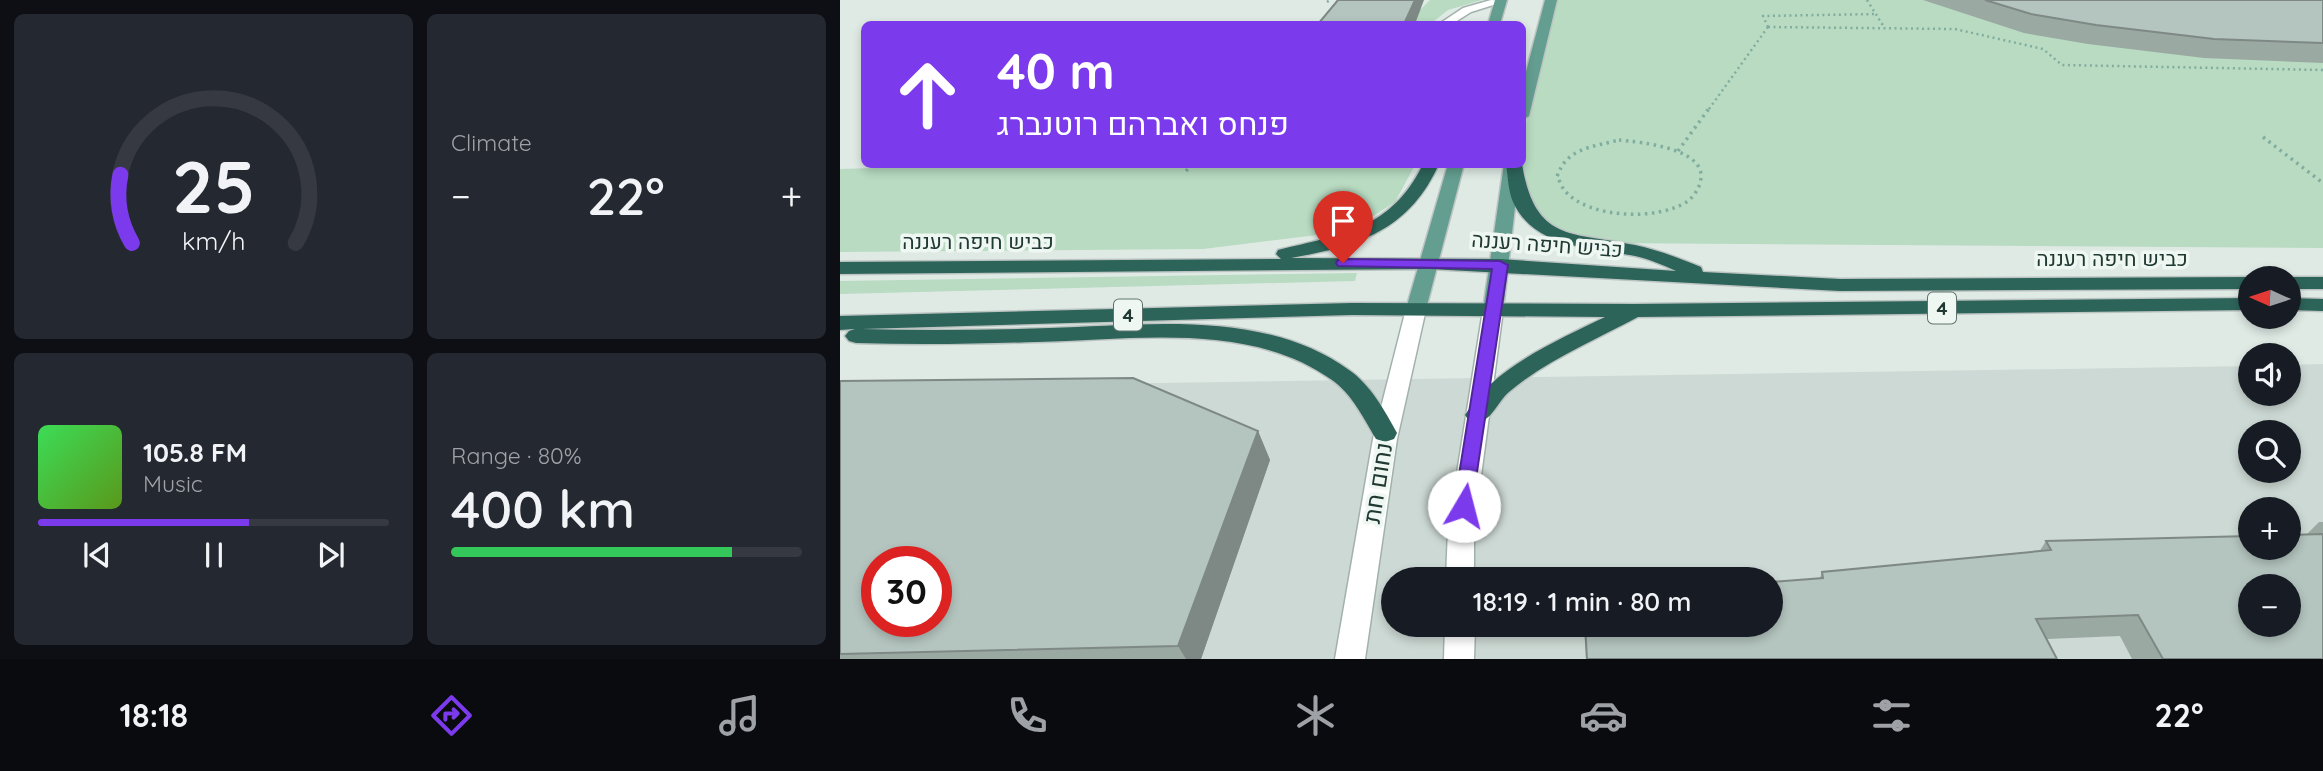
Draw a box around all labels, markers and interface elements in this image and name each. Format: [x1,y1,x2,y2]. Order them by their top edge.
text: 40 m [997,40,1115,101]
icon: ahead [882,49,973,140]
text: פנחס ואברהם רוטנברג [997,103,1289,143]
text: Climate [451,128,532,157]
text: 25 [172,140,255,231]
text: 22° [587,163,665,228]
text: − [451,172,471,220]
text: + [781,172,802,220]
pin [1313,191,1373,263]
icon: arrive [1324,202,1362,240]
text: km/h [182,224,245,255]
street label: כביש חיפה רעננה [1471,226,1624,262]
street label: כביש חיפה רעננה [902,228,1054,254]
street label: כביש חיפה רעננה [2036,245,2188,271]
north arrow [2238,266,2301,329]
map controls [2238,266,2301,637]
road number: 4 [1928,292,1956,324]
road number: 4 [1114,300,1142,330]
button: sound [2238,343,2301,406]
button: search [2238,420,2301,483]
text: 105.8 FM [143,436,247,469]
street label: נחום חת [1356,440,1398,526]
text: Range · 80% [451,441,582,470]
text: Music [143,469,203,498]
position arrow [1427,469,1501,543]
text: 400 km [451,476,635,541]
button: + [2238,497,2301,560]
icon: previous [78,536,116,574]
icon: pause [195,536,233,574]
icon: next [312,536,350,574]
speed limit sign: 30 [861,546,952,637]
button: − [2238,574,2301,637]
text: 18:19 · 1 min · 80 m [1473,585,1691,618]
icon: directions [427,691,476,740]
icon: music [715,691,764,740]
icon: phone [1003,691,1052,740]
icon: climate [1291,691,1340,740]
icon: car [1579,691,1628,740]
icon: filters [1867,691,1916,740]
text: 18:18 [119,695,188,735]
text: 22° [2155,695,2204,735]

